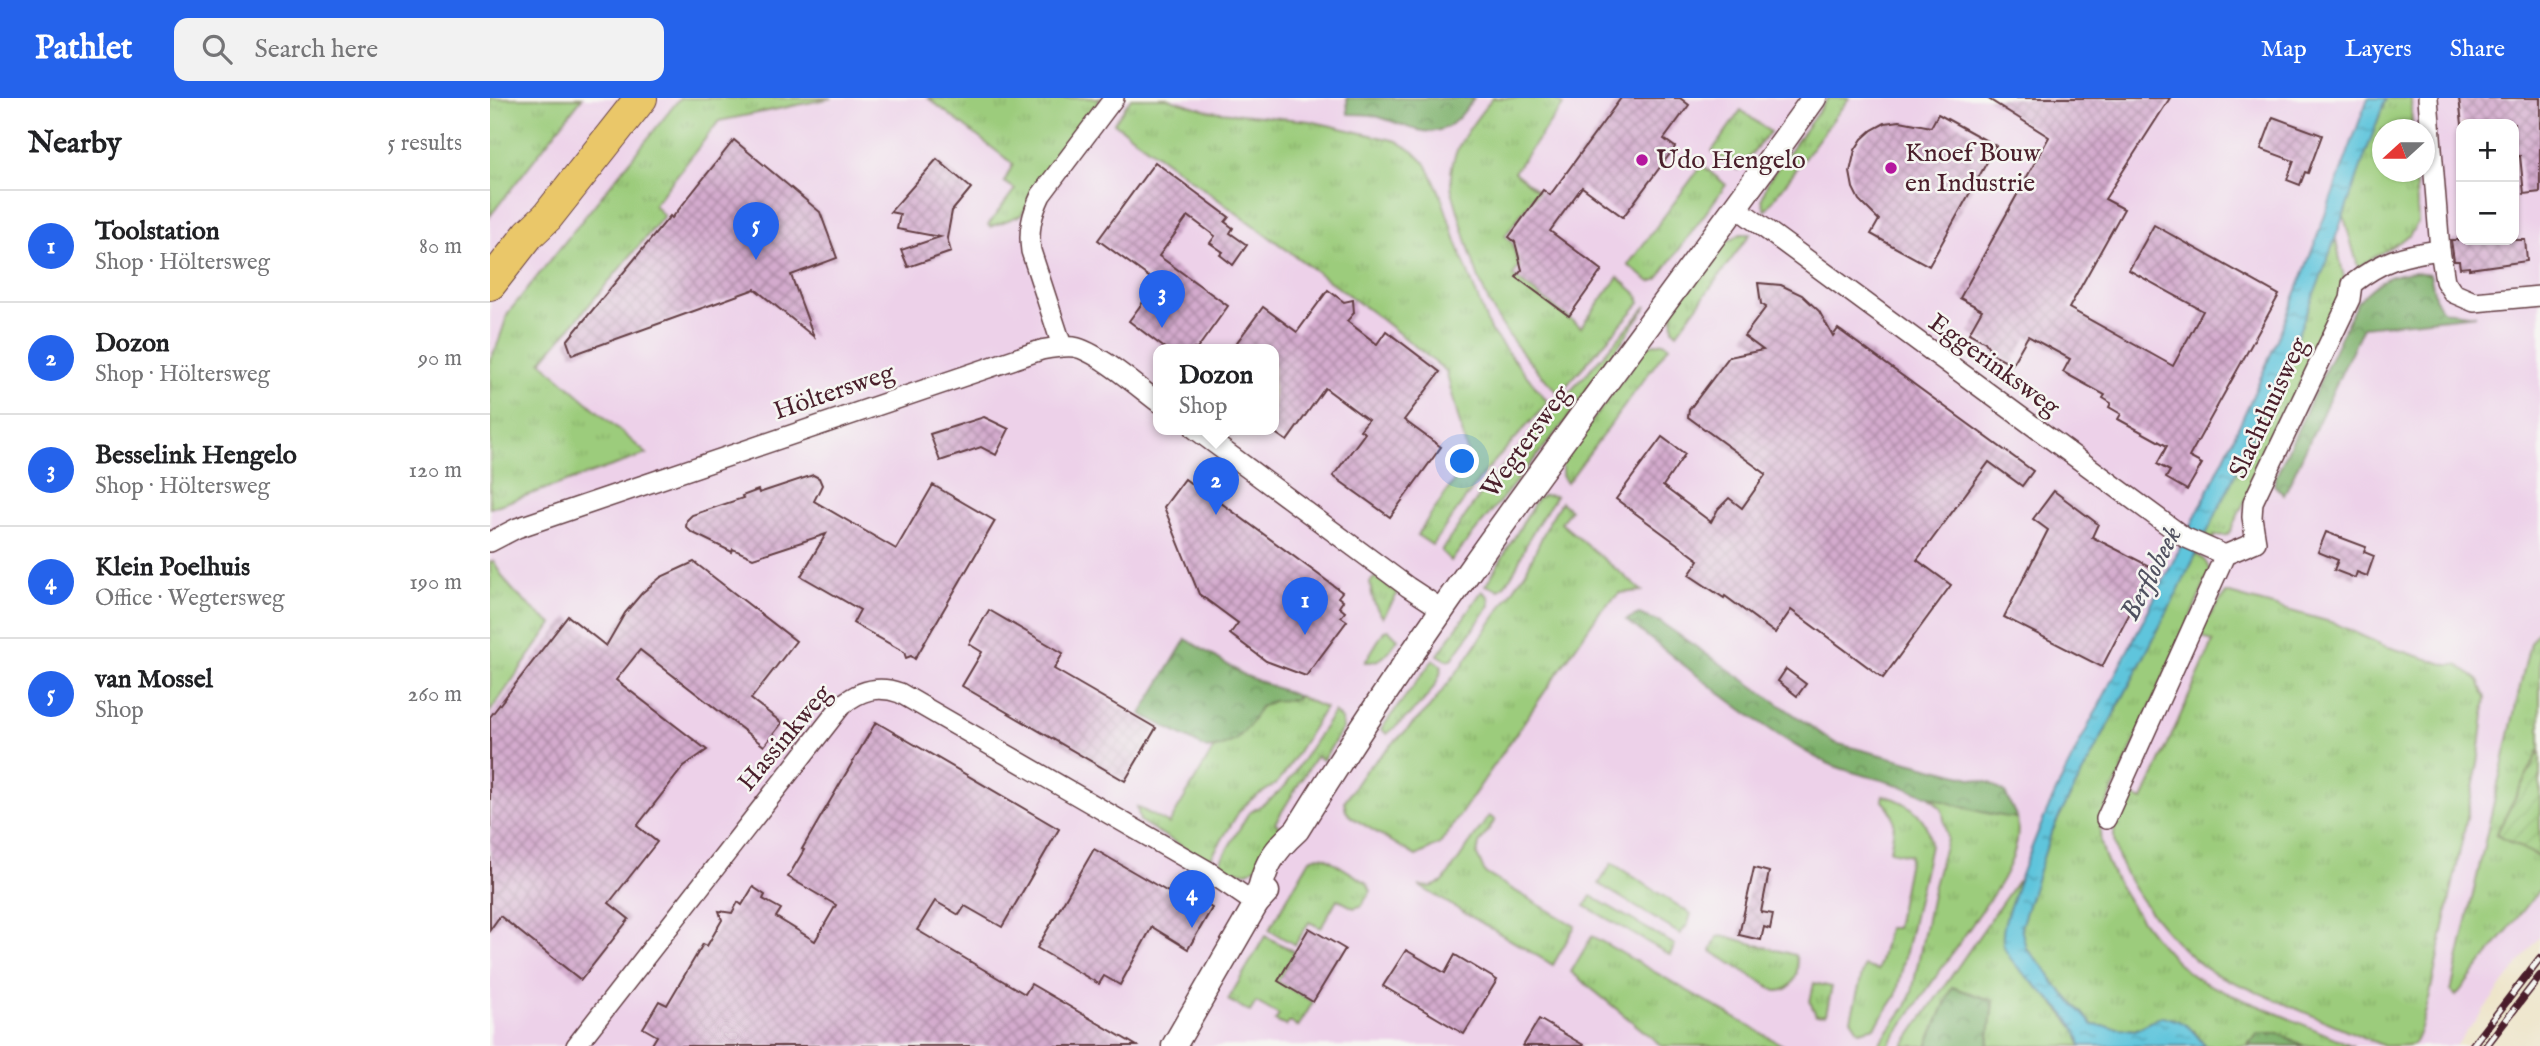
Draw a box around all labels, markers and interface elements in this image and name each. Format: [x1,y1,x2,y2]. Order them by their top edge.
search box [174,18,664,81]
text: Pathlet [35,28,132,70]
icon: search [198,30,236,68]
text: Search here [254,33,378,66]
text: Map [2261,34,2307,65]
text: Layers [2345,34,2412,65]
text: Share [2450,34,2505,65]
north arrow [2372,119,2435,182]
map controls [2456,119,2519,245]
button: + [2456,119,2519,182]
text: Nearby [28,125,121,163]
text: 5 results [387,129,462,158]
place label: Knoef Bouw en Industrie [1905,137,2041,200]
place label: Udo Hengelo [1656,144,1806,177]
marker: Udo Hengelo [1634,152,1650,168]
marker: Knoef Bouw en Industrie [1883,160,1899,176]
button: − [2456,182,2519,245]
pin: 5 [733,202,779,260]
text: Toolstation [95,215,219,248]
text: 1 [47,232,55,261]
text: 80 m [419,232,462,261]
text: Shop · Höltersweg [95,248,270,277]
pin: 3 [1139,270,1185,328]
street label: Eggerinksweg [1922,306,2067,424]
text: Dozon [95,327,170,360]
street label: Slachthuisweg [2222,331,2316,484]
text: 2 [46,344,56,373]
text: 90 m [418,344,462,373]
popup [1153,344,1279,435]
street label: Höltersweg [769,356,900,428]
text: Dozon [1179,359,1253,392]
text: Shop · Höltersweg [95,360,270,389]
street label: Wegtersweg [1474,378,1579,505]
text: Shop [1179,392,1227,421]
text: Besselink Hengelo [95,439,297,472]
your location [1445,444,1479,478]
text: 3 [47,456,55,485]
text: 120 m [409,456,462,485]
pin: 2 [1193,457,1239,515]
text: Shop · Höltersweg [95,472,270,501]
water label: Berflobeek [2113,521,2191,627]
text: Klein Poelhuis [95,551,250,584]
text: 4 [45,568,57,597]
text: 190 m [409,568,462,597]
pin: 1 [1282,577,1328,635]
text: Office · Wegtersweg [95,584,285,613]
text: van Mossel [95,663,213,696]
street label: Hassinkweg [731,677,840,798]
text: 5 [47,680,55,709]
text: 260 m [407,680,462,709]
text: Shop [95,696,144,725]
pin: 4 [1169,870,1215,928]

